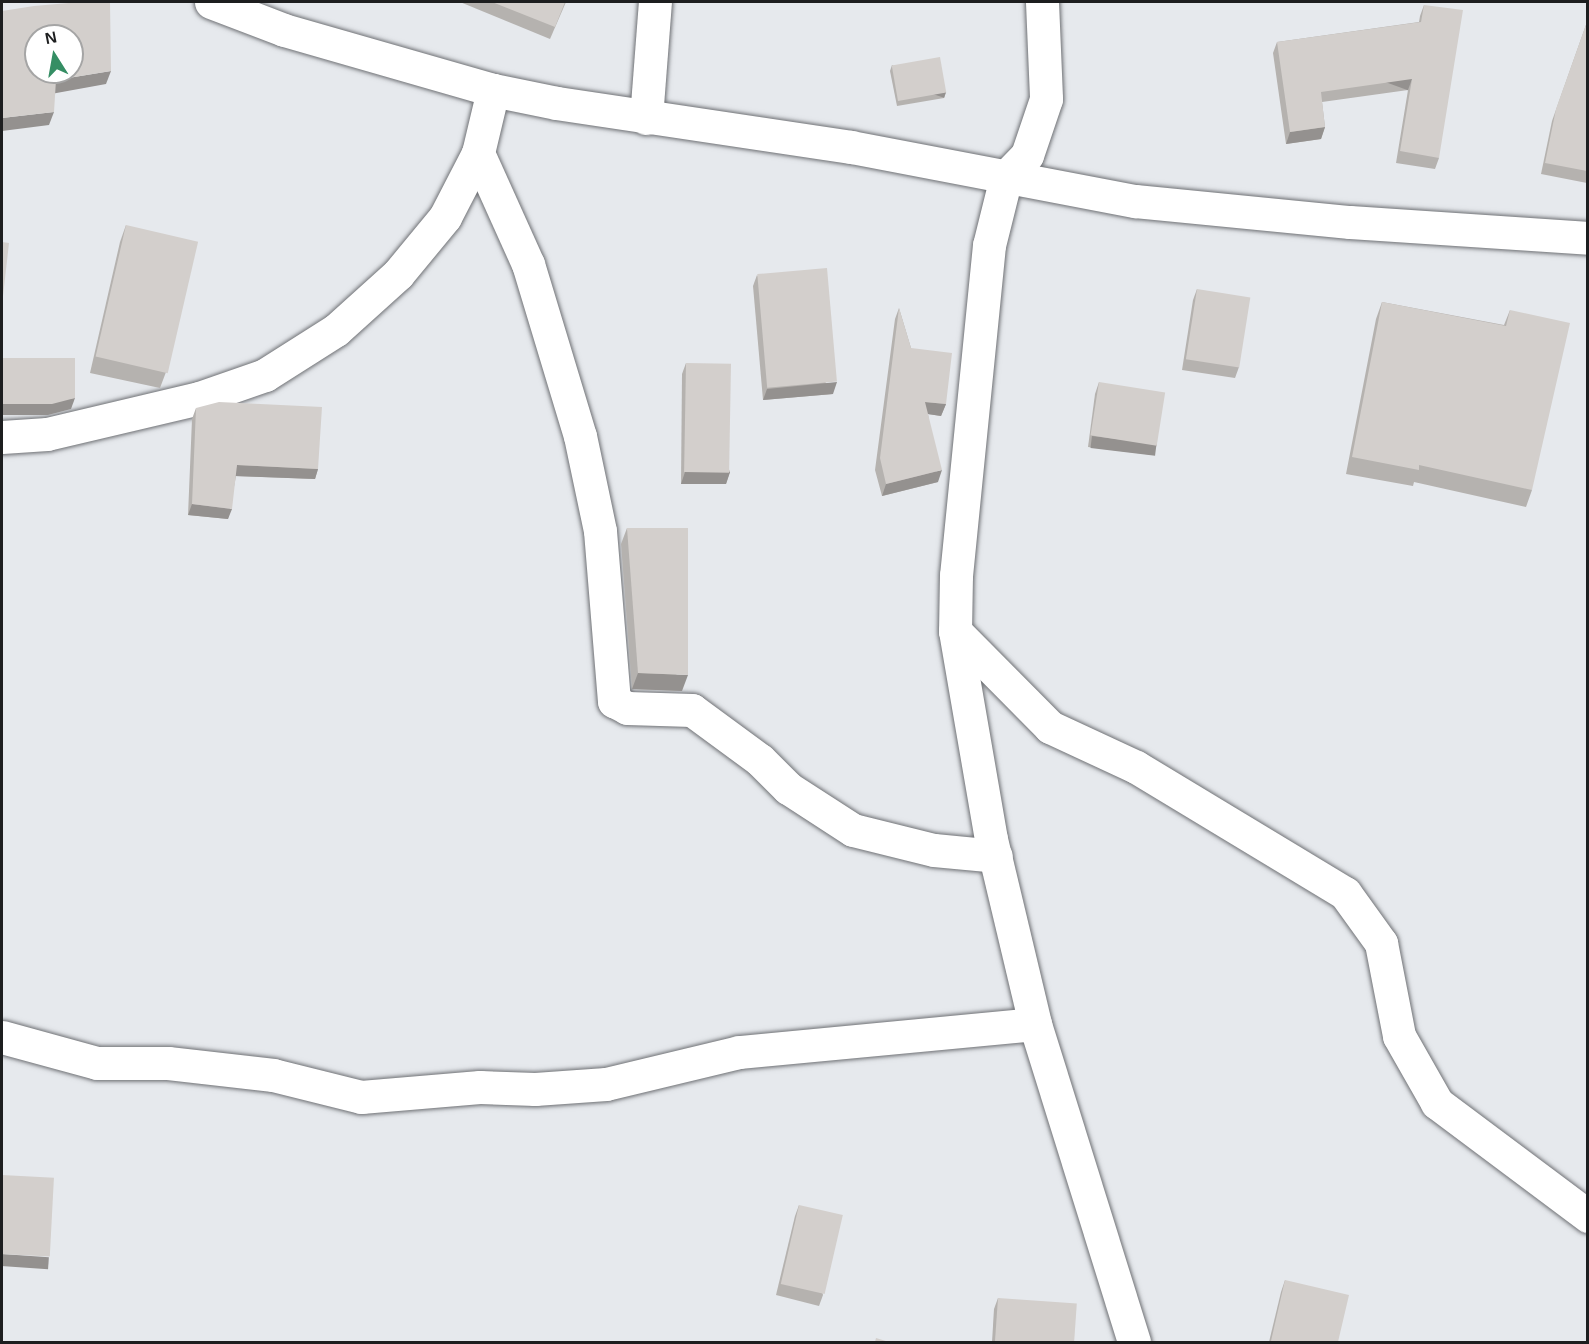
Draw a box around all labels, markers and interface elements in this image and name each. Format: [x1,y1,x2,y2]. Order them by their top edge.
north arrow [24,24,84,84]
text: N [44,28,58,47]

